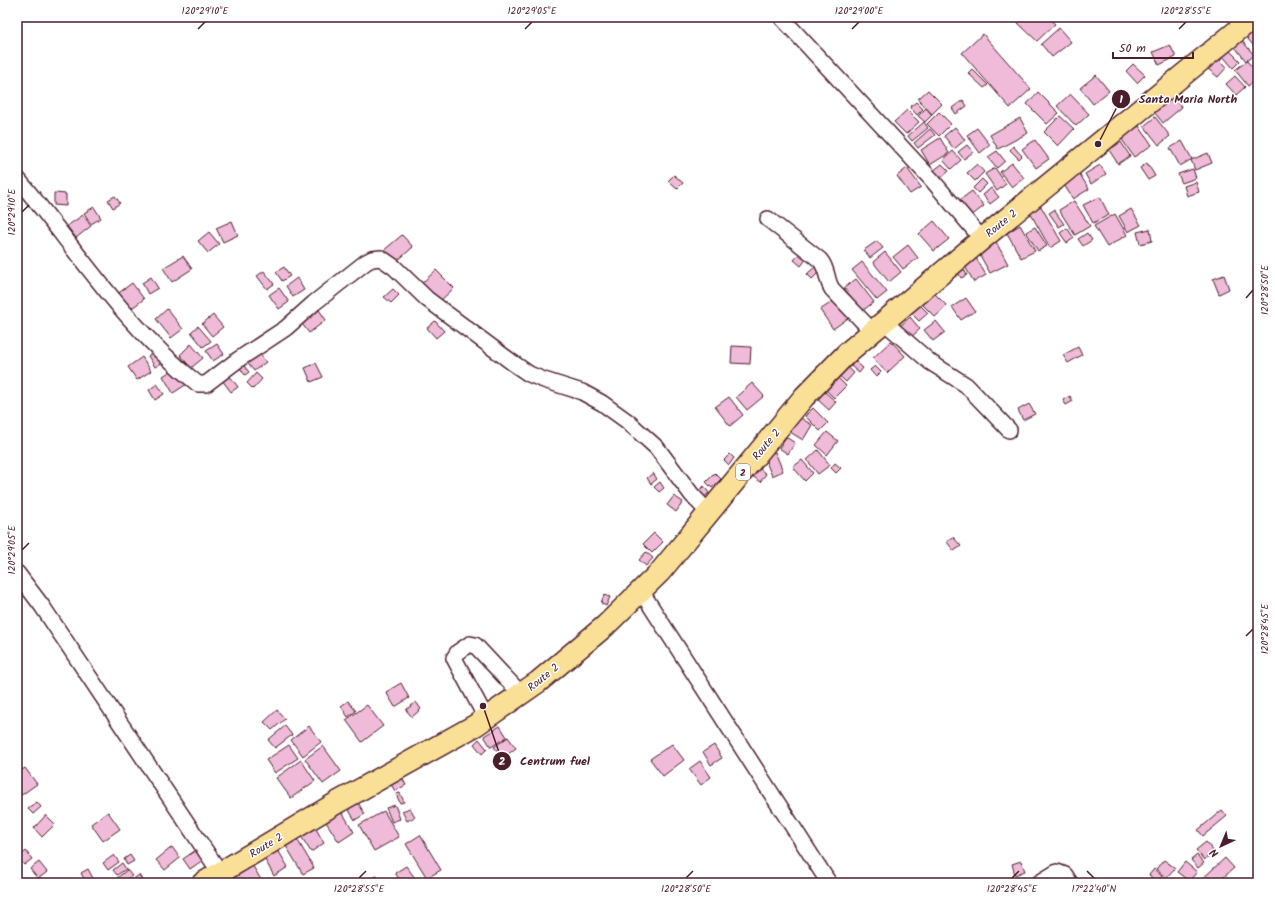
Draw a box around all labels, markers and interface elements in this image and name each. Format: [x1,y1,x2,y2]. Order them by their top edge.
text: 120°29'10"E [182,3,230,19]
text: 120°29'05"E [507,3,558,19]
text: 120°29'00"E [835,3,884,19]
text: 120°28'55"E [1161,3,1212,19]
scale bar [1113,34,1193,60]
text: 50 m [1119,39,1146,58]
callout: Santa Maria North [1111,87,1246,111]
text: 1 [1119,90,1123,109]
text: Santa Maria North [1139,90,1237,109]
text: 120°29'10"E [4,187,20,235]
street label: Route 2 [982,205,1022,242]
text: 120°28'50"E [1257,264,1273,315]
street label: Route 2 [748,425,785,464]
road number: 2 [736,464,750,480]
text: 120°29'05"E [4,524,20,575]
text: 120°28'45"E [1257,603,1273,654]
street label: Route 2 [524,659,564,696]
callout: Centrum fuel [492,749,598,773]
text: 2 [499,752,506,771]
text: Centrum fuel [520,752,591,771]
north arrow [1201,826,1241,866]
street label: Route 2 [246,829,287,863]
text: N [1206,844,1224,861]
text: 120°28'55"E [334,881,385,897]
text: 120°28'50"E [661,881,712,897]
text: 120°28'45"E [987,881,1038,897]
text: 17°22'40"N [1072,881,1117,897]

